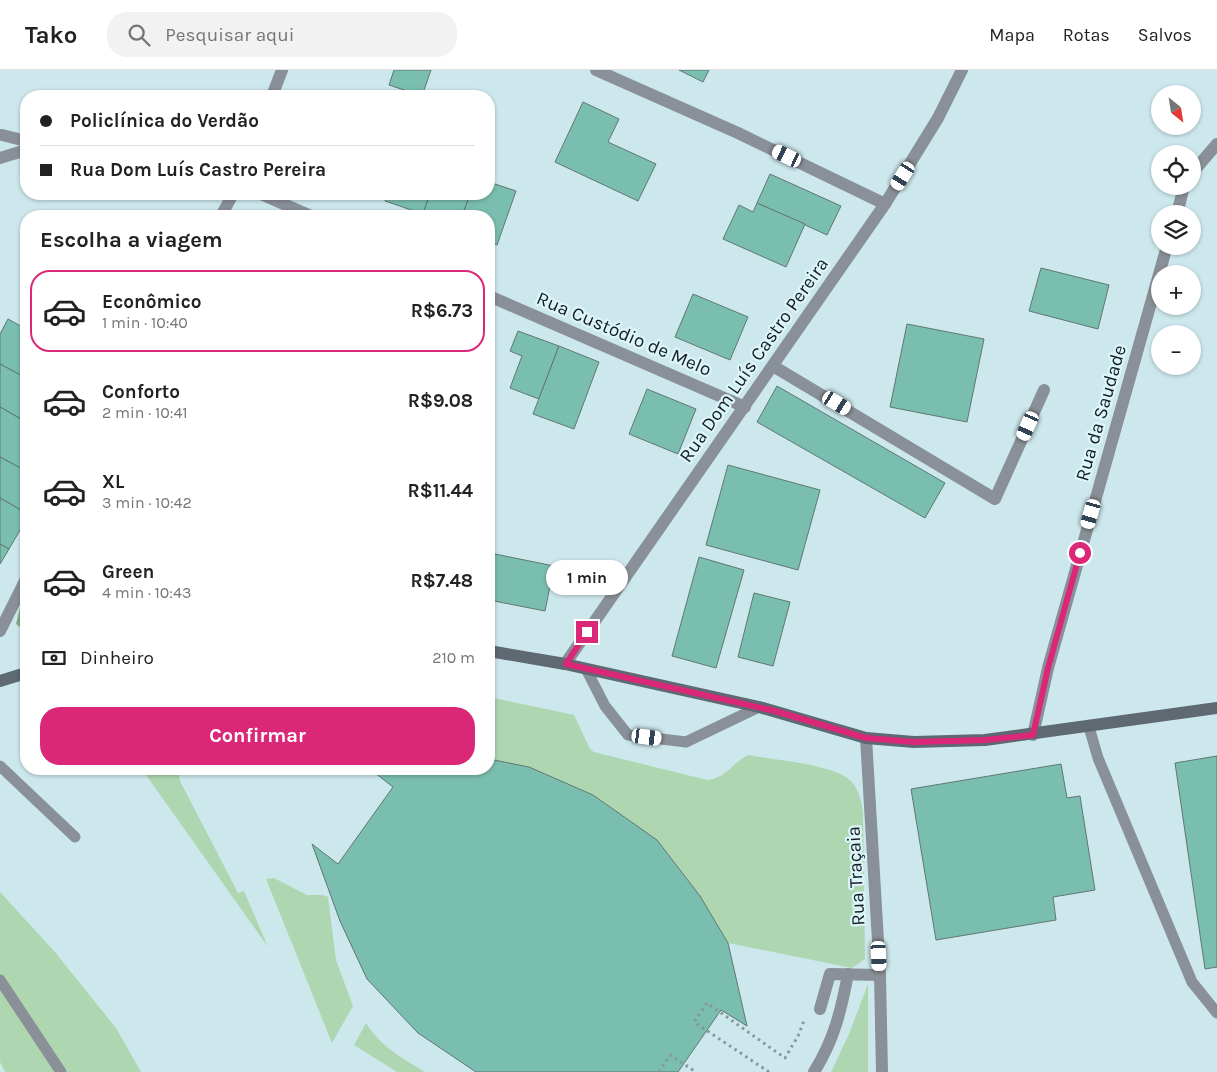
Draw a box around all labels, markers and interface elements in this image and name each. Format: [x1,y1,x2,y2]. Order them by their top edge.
search box [107,12,457,57]
text: Tako [25,21,77,49]
icon: search [125,21,153,49]
text: Pesquisar aqui [165,24,294,46]
text: Mapa [989,24,1035,46]
text: Rotas [1063,24,1110,46]
text: Salvos [1138,24,1192,46]
north arrow [1151,85,1201,135]
map controls [1151,85,1201,375]
text: Policlínica do Verdão [70,110,259,132]
car [770,143,803,169]
button: locate [1151,145,1201,195]
text: Rua Dom Luís Castro Pereira [70,159,326,181]
car [888,159,917,193]
button: layers [1151,205,1201,255]
text: Escolha a viagem [40,227,223,253]
street label: Rua Dom Luís Castro Pereira [675,253,833,467]
button: + [1151,265,1201,315]
street label: Rua Custódio de Melo [533,287,715,381]
icon: car [42,289,87,334]
text: Econômico [102,291,202,313]
text: R$6.73 [411,300,473,322]
text: 1 min · 10:40 [102,313,188,332]
button: − [1151,325,1201,375]
street label: Rua da Saudade [1071,342,1131,484]
icon: car [42,379,87,424]
text: Conforto [102,381,180,403]
car [820,389,853,417]
text: R$9.08 [408,390,473,412]
text: 2 min · 10:41 [102,403,188,422]
car [1015,409,1040,443]
icon: car [42,469,87,514]
text: XL [102,471,124,493]
text: R$11.44 [407,480,473,502]
text: 3 min · 10:42 [102,493,192,512]
car [1079,498,1102,530]
route start [1069,542,1091,564]
icon: car [42,559,87,604]
callout: 1 min [546,560,628,594]
text: Green [102,561,154,583]
text: 1 min [567,568,607,587]
text: R$7.48 [411,570,473,592]
text: 4 min · 10:43 [102,583,191,602]
route end [576,621,598,643]
icon: cash [40,644,68,672]
text: Dinheiro [80,647,154,669]
text: 210 m [432,648,475,667]
button: Confirmar [40,707,475,765]
car [631,728,662,746]
street label: Rua Traçaia [842,826,870,926]
car [870,941,887,971]

